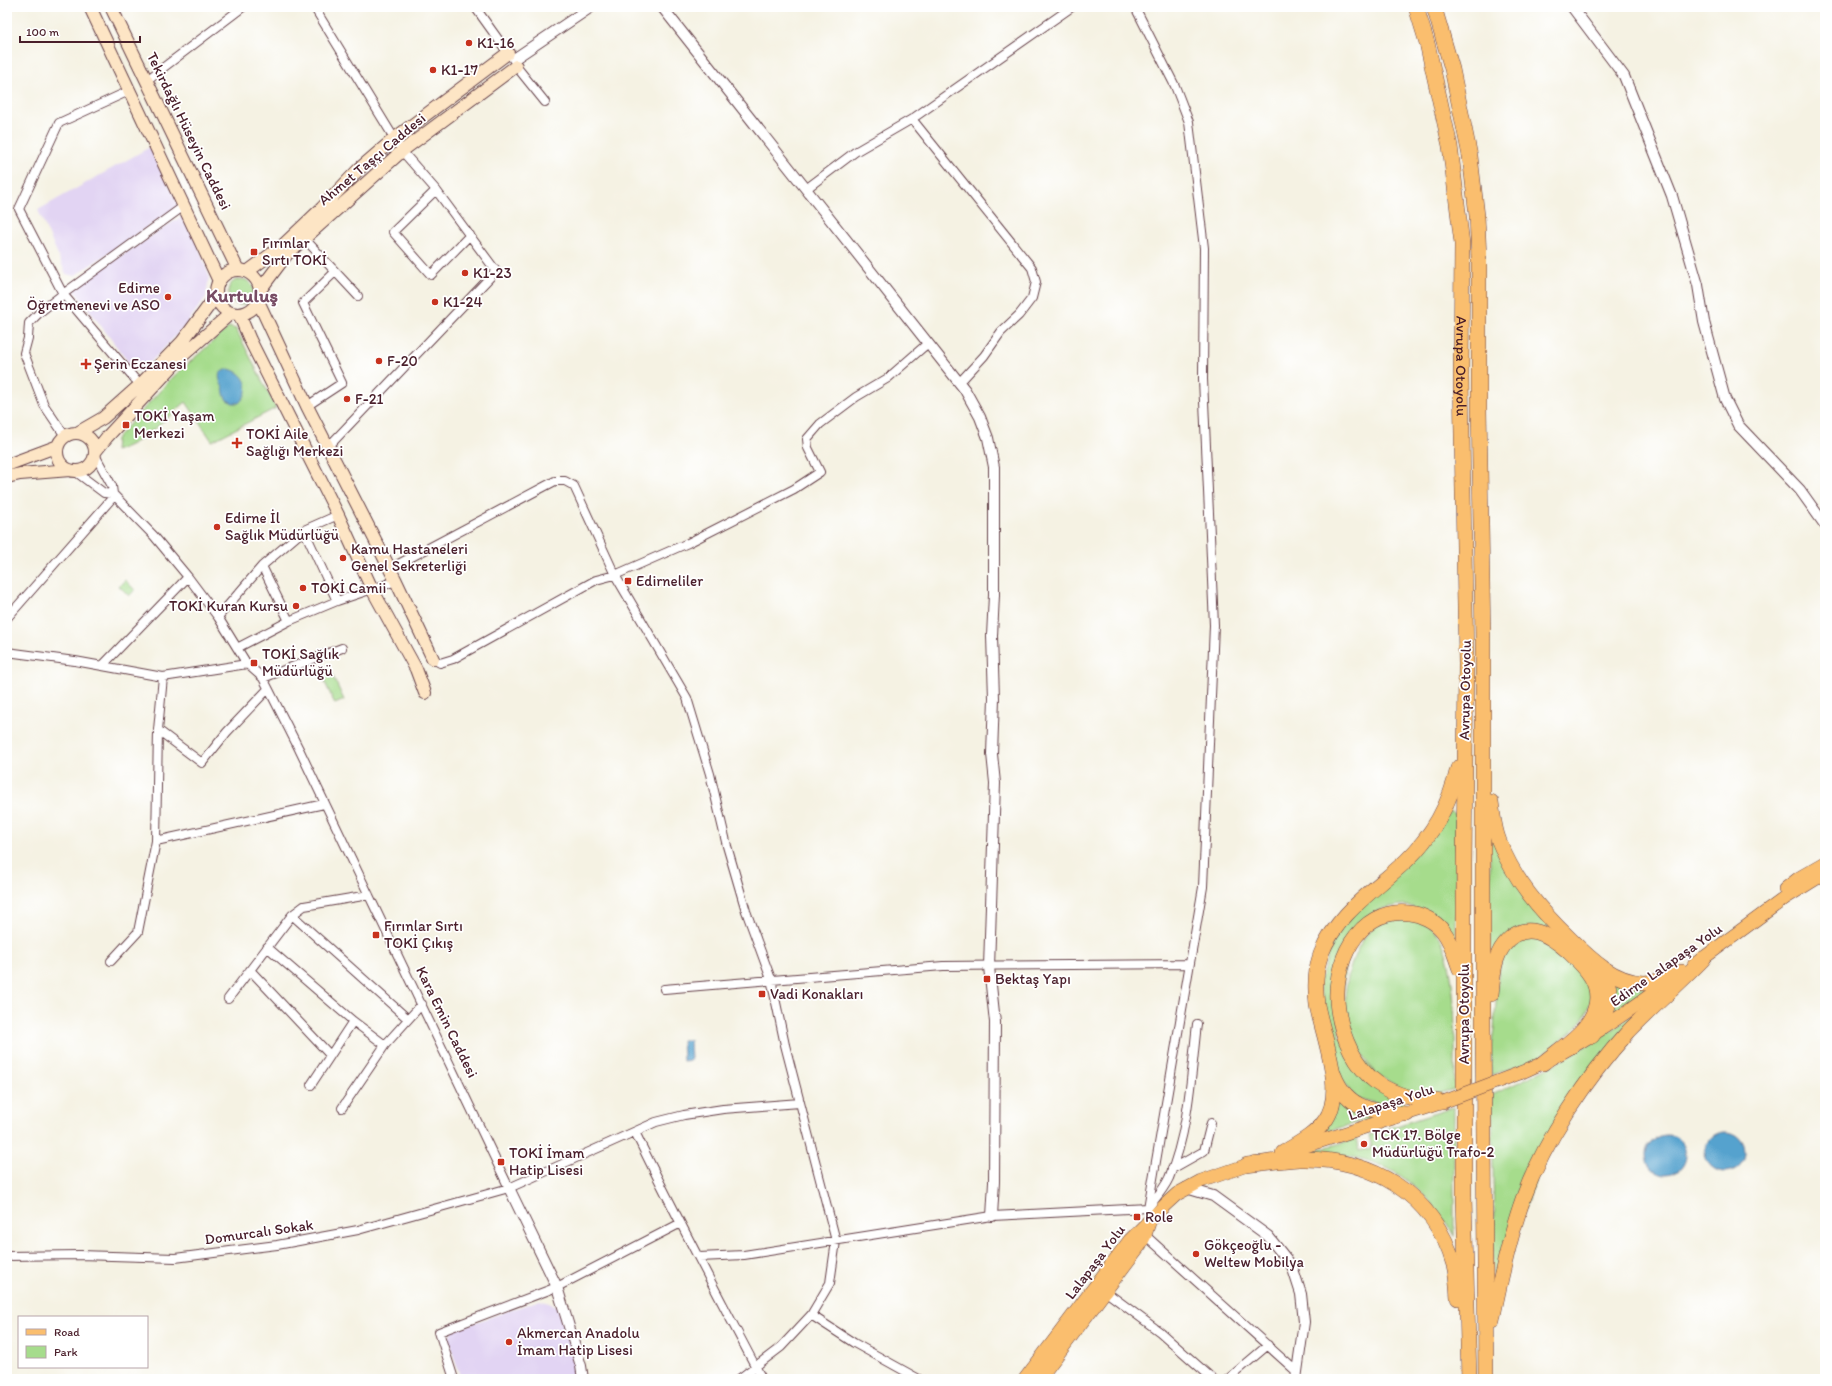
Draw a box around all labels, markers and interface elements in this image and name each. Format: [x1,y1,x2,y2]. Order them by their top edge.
scale bar [20,18,140,44]
text: 100 m [26,25,59,39]
place label: K1-16 [477,34,515,52]
marker: K1-16 [464,38,474,48]
street label: Tekirdağlı Hüseyin Caddesi [143,49,235,213]
place label: K1-17 [441,61,479,79]
marker: K1-17 [428,65,438,75]
street label: Ahmet Taşçı Caddesi [315,109,429,209]
place label: Fırınlar Sırtı TOKİ [262,234,327,269]
marker: Fırınlar Sırtı TOKİ [249,247,259,257]
place label: K1-23 [473,264,512,282]
marker: K1-23 [460,268,470,278]
place label: Edirne Öğretmenevi ve ASO [27,279,160,314]
district label: Kurtuluş [206,284,278,307]
marker: Edirne Öğretmenevi ve ASO [163,292,173,302]
place label: K1-24 [443,293,482,311]
marker: K1-24 [430,297,440,307]
street label: Avrupa Otoyolu [1452,316,1471,416]
place label: F-20 [387,352,418,370]
place label: Şerin Eczanesi [94,355,187,373]
marker: F-20 [374,356,384,366]
marker: Şerin Eczanesi [81,359,91,369]
place label: F-21 [355,390,384,408]
marker: F-21 [342,394,352,404]
place label: TOKİ Yaşam Merkezi [134,407,215,442]
marker: TOKİ Yaşam Merkezi [121,420,131,430]
place label: TOKİ Aile Sağlığı Merkezi [246,425,343,460]
marker: TOKİ Aile Sağlığı Merkezi [231,437,243,449]
place label: Edirne İl Sağlık Müdürlüğü [225,509,339,544]
marker: Edirne İl Sağlık Müdürlüğü [212,522,222,532]
place label: Kamu Hastaneleri Genel Sekreterliği [351,540,468,575]
marker: Kamu Hastaneleri Genel Sekreterliği [338,553,348,563]
place label: Edirneliler [636,572,703,590]
marker: Edirneliler [623,576,633,586]
place label: TOKİ Camii [311,579,386,597]
marker: TOKİ Camii [298,583,308,593]
place label: TOKİ Kuran Kursu [169,597,288,615]
marker: TOKİ Kuran Kursu [291,601,301,611]
street label: Avrupa Otoyolu [1455,640,1475,740]
place label: TOKİ Sağlık Müdürlüğü [262,645,340,680]
marker: TOKİ Sağlık Müdürlüğü [249,658,259,668]
place label: Fırınlar Sırtı TOKİ Çıkış [384,917,463,952]
street label: Edirne Lalapaşa Yolu [1606,920,1726,1010]
marker: Fırınlar Sırtı TOKİ Çıkış [371,930,381,940]
street label: Kara Emin Caddesi [412,963,482,1081]
street label: Avrupa Otoyolu [1455,964,1473,1064]
place label: Bektaş Yapı [995,970,1071,988]
marker: Bektaş Yapı [982,974,992,984]
place label: Vadi Konakları [770,985,863,1003]
marker: Vadi Konakları [757,989,767,999]
street label: Lalapaşa Yolu [1346,1080,1437,1124]
place label: TCK 17. Bölge Müdürlüğü Trafo-2 [1372,1126,1495,1161]
marker: TCK 17. Bölge Müdürlüğü Trafo-2 [1359,1139,1369,1149]
place label: TOKİ İmam Hatip Lisesi [509,1144,585,1179]
marker: TOKİ İmam Hatip Lisesi [496,1157,506,1167]
place label: Role [1145,1208,1173,1226]
marker: Role [1132,1212,1142,1222]
street label: Domurcalı Sokak [204,1215,315,1249]
street label: Lalapaşa Yolu [1061,1221,1129,1303]
place label: Gökçeoğlu - Weltew Mobilya [1204,1236,1304,1271]
marker: Gökçeoğlu - Weltew Mobilya [1191,1249,1201,1259]
legend [18,1316,148,1368]
place label: Akmercan Anadolu İmam Hatip Lisesi [517,1324,640,1359]
text: Road [54,1325,80,1339]
marker: Akmercan Anadolu İmam Hatip Lisesi [504,1337,514,1347]
text: Park [54,1345,78,1359]

